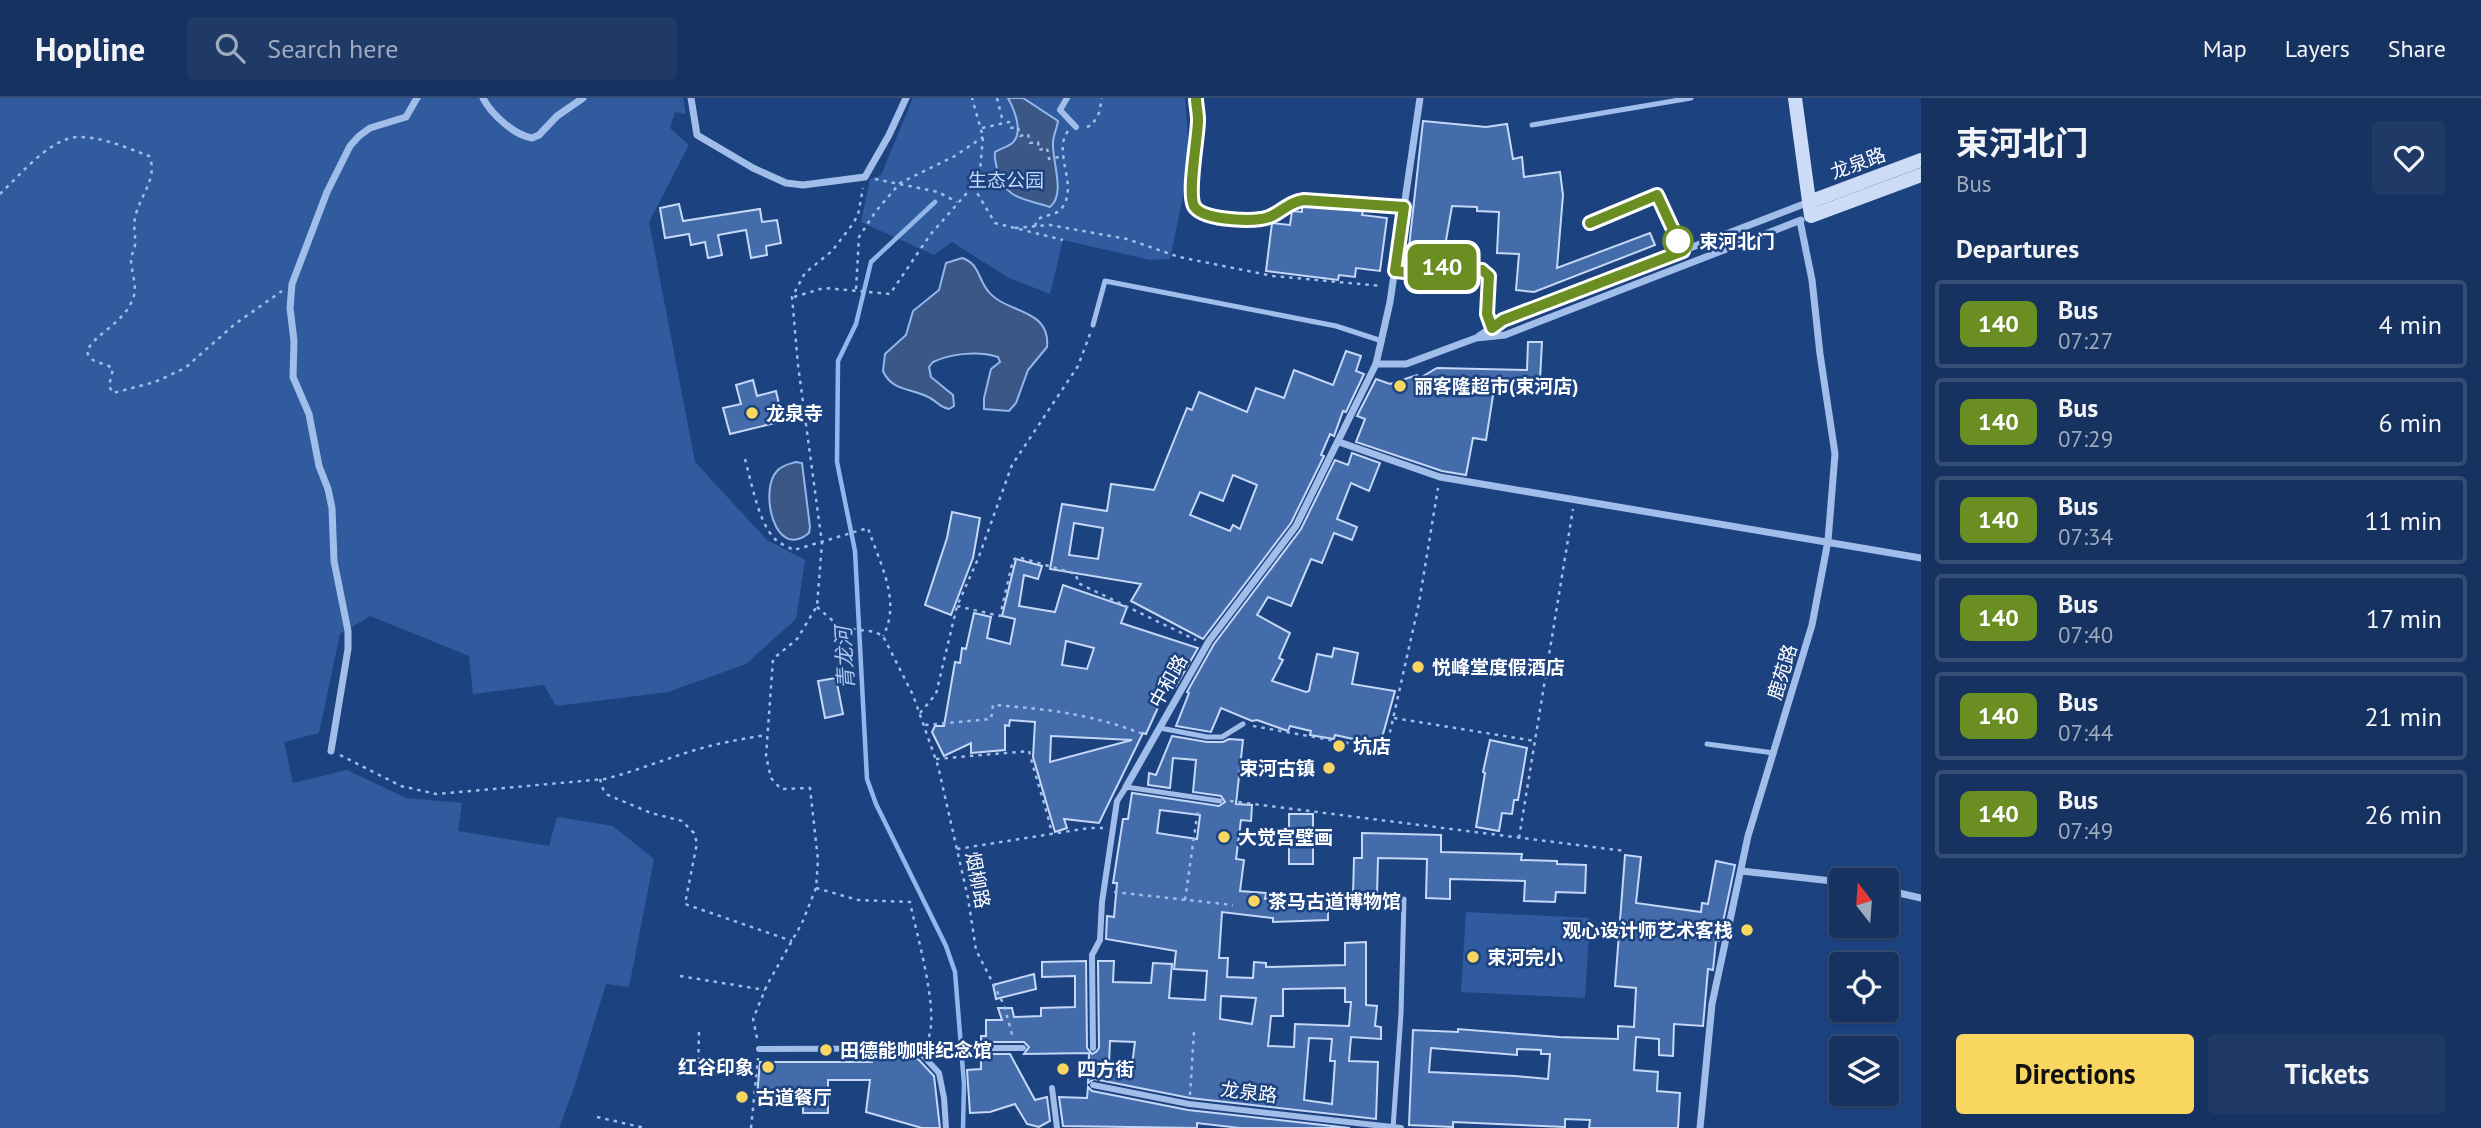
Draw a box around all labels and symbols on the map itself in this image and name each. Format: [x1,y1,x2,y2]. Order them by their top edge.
street label: 龙泉路 [1827,142,1889,184]
park label: 生态公园 [968,168,1044,192]
marker: 束河北门 [1663,226,1693,256]
place label: 束河北门 [1699,229,1775,253]
line badge: 140 [1402,244,1482,290]
place label: 丽客隆超市(束河店) [1414,374,1578,398]
marker: 丽客隆超市(束河店) [1392,378,1408,394]
place label: 龙泉寺 [766,401,823,425]
marker: 龙泉寺 [744,405,760,421]
water label: 青龙河 [829,622,860,690]
street label: 鹿苑路 [1762,641,1802,703]
street label: 中和路 [1144,650,1192,712]
place label: 悦峰堂度假酒店 [1432,655,1565,679]
marker: 悦峰堂度假酒店 [1410,659,1426,675]
place label: 坑店 [1353,734,1391,758]
marker: 坑店 [1331,738,1347,754]
place label: 束河古镇 [1239,756,1315,780]
marker: 束河古镇 [1321,760,1337,776]
place label: 大觉宫壁画 [1238,825,1333,849]
marker: 大觉宫壁画 [1216,829,1232,845]
street label: 烟柳路 [961,850,995,910]
north arrow [1829,868,1899,938]
place label: 茶马古道博物馆 [1268,889,1401,913]
marker: 茶马古道博物馆 [1246,893,1262,909]
place label: 观心设计师艺术客栈 [1562,918,1733,942]
marker: 观心设计师艺术客栈 [1739,922,1755,938]
place label: 束河完小 [1487,945,1563,969]
marker: 束河完小 [1465,949,1481,965]
place label: 田德能咖啡纪念馆 [840,1038,992,1062]
marker: 田德能咖啡纪念馆 [818,1042,834,1058]
place label: 红谷印象 [678,1055,754,1079]
place label: 四方街 [1077,1057,1134,1081]
marker: 红谷印象 [760,1059,776,1075]
marker: 四方街 [1055,1061,1071,1077]
street label: 龙泉路 [1219,1077,1279,1107]
place label: 古道餐厅 [756,1085,832,1109]
marker: 古道餐厅 [734,1089,750,1105]

